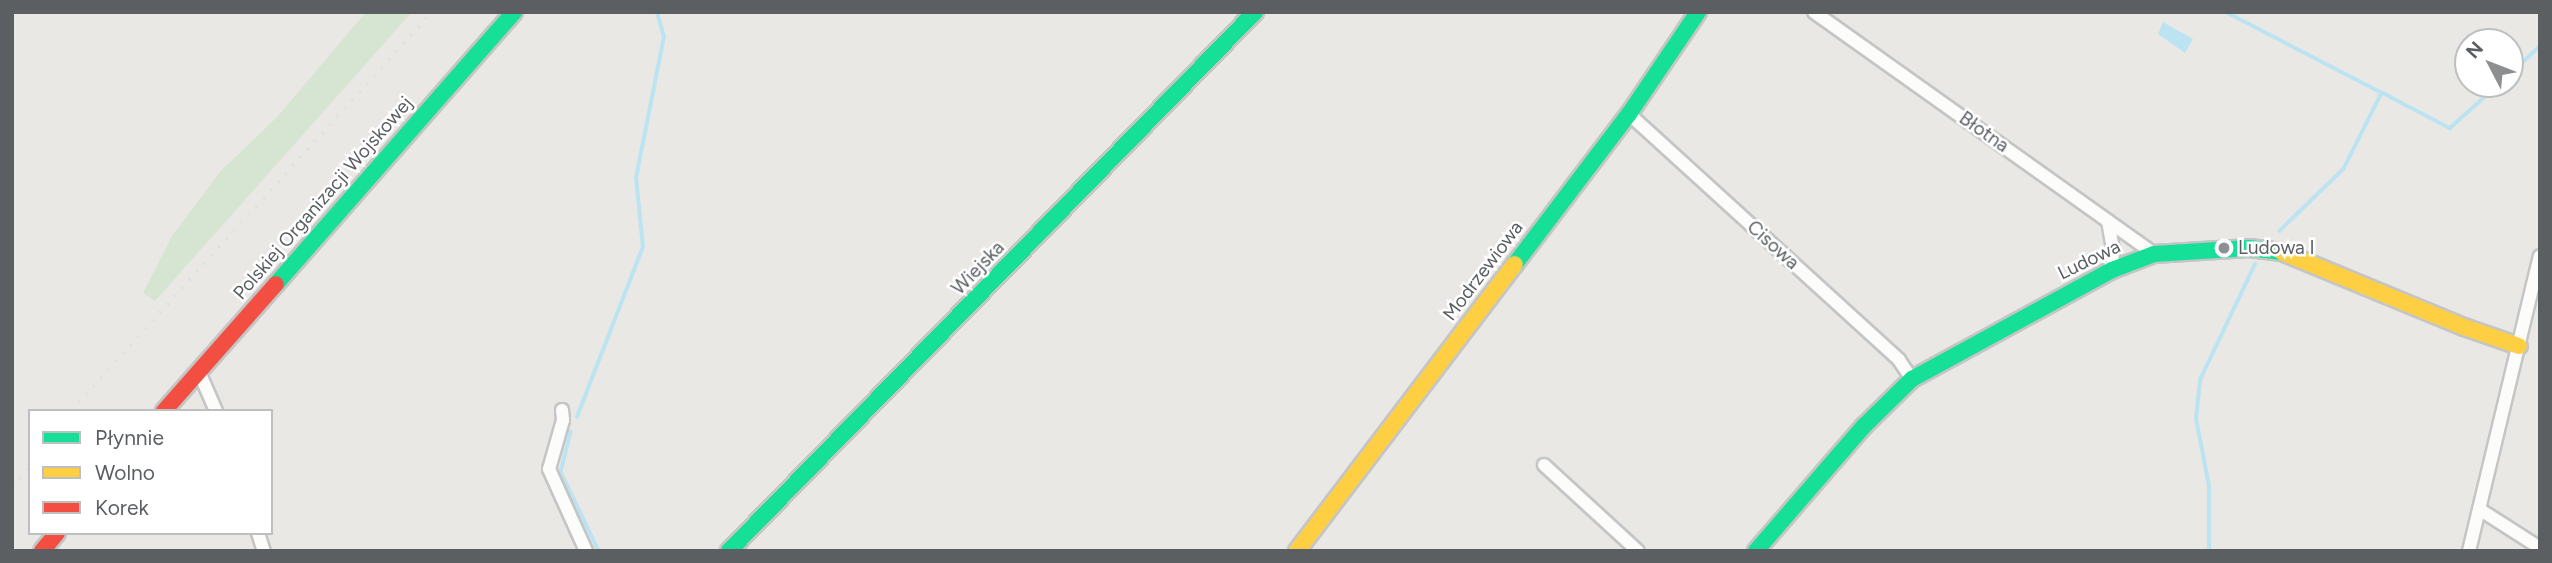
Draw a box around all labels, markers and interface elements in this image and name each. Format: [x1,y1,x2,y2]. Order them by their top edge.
north arrow [2454,28,2524,98]
text: N [2461,37,2488,63]
street label: Polskiej Organizacji Wojskowej [229,92,417,304]
street label: Błotna [1955,107,2013,157]
street label: Cisowa [1742,216,1804,274]
street label: Modrzewiowa [1438,217,1528,325]
street label: Ludowa [2054,235,2124,285]
street label: Wiejska [947,236,1009,300]
place label: Ludowa I [2238,237,2315,259]
marker: Ludowa I [2216,240,2232,256]
legend [28,409,273,535]
text: Płynnie [95,425,164,450]
text: Wolno [95,460,155,485]
text: Korek [95,495,149,520]

